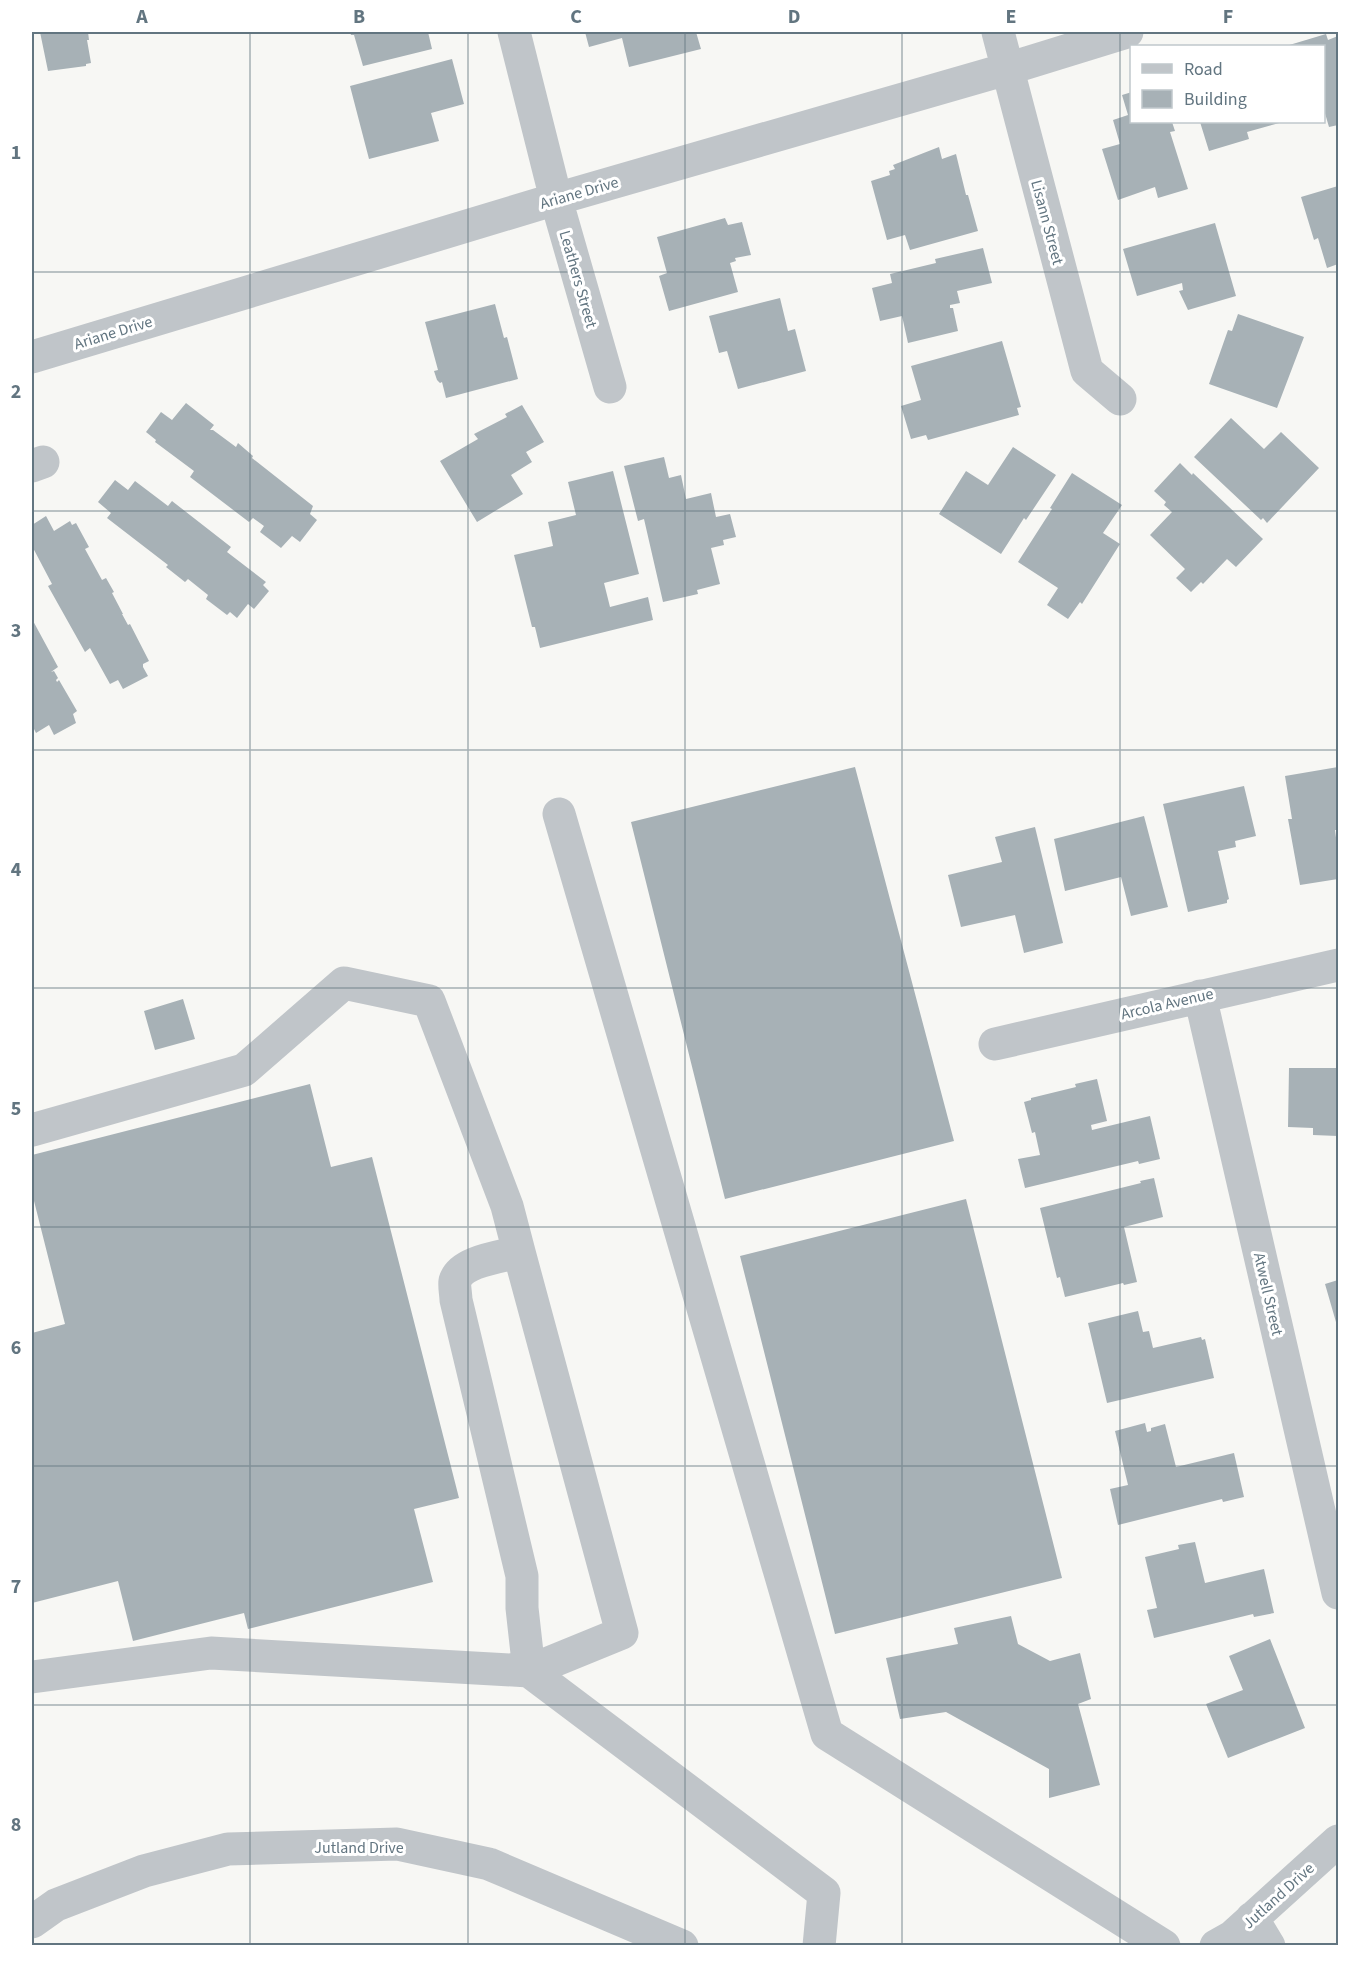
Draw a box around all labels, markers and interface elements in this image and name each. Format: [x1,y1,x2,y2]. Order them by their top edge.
text: A [135,3,148,31]
text: B [353,3,365,31]
text: C [570,3,582,31]
text: D [788,3,800,31]
text: E [1006,3,1016,31]
text: F [1223,3,1233,31]
legend [1130,45,1325,123]
text: Road [1184,57,1223,82]
text: Building [1184,87,1247,112]
text: 1 [11,139,21,167]
street label: Ariane Drive [537,171,621,215]
street label: Lisann Street [1025,177,1069,268]
street label: Leathers Street [554,228,603,331]
street label: Ariane Drive [71,311,155,355]
text: 2 [11,378,21,406]
text: 3 [11,617,21,645]
text: 4 [11,856,22,884]
street label: Arcola Avenue [1119,983,1216,1025]
text: 5 [11,1095,21,1123]
street label: Atwell Street [1248,1250,1288,1339]
text: 6 [11,1334,21,1362]
text: 7 [11,1573,21,1601]
text: 8 [11,1811,21,1839]
street label: Jutland Drive [314,1837,404,1859]
street label: Jutland Drive [1238,1858,1319,1934]

